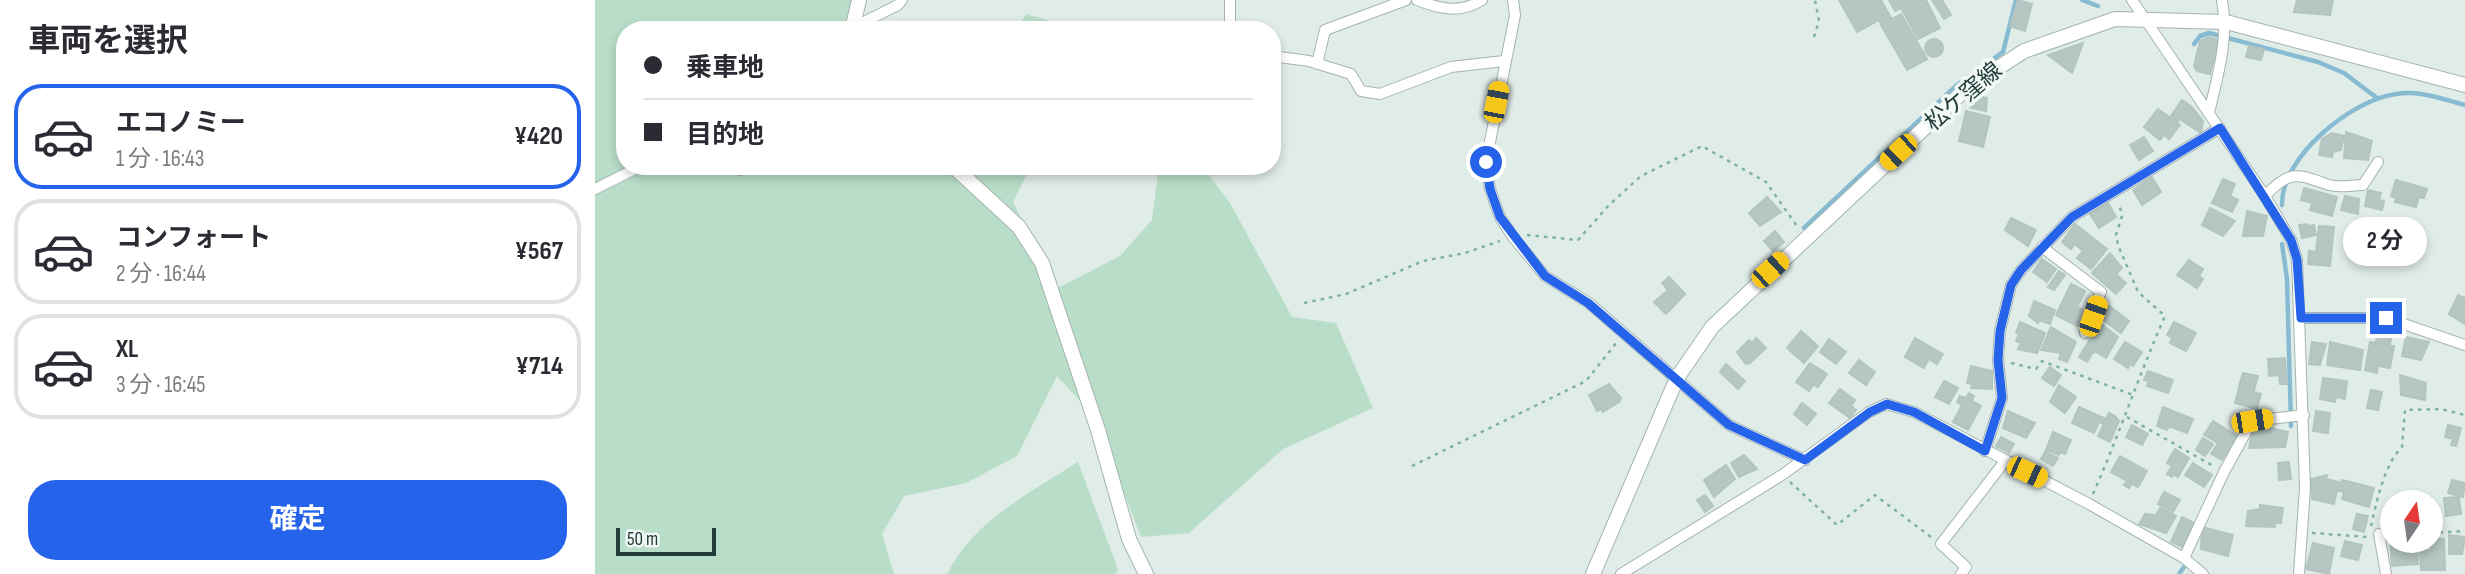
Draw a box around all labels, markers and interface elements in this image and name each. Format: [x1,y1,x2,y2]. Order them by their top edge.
text: 車両を選択 [28,22,188,61]
text: 乗車地 [686,53,764,84]
street label: 松ケ窪線 [1919,56,2008,137]
car [1482,79,1511,125]
icon: car [32,105,95,168]
text: エコノミー [116,108,246,139]
text: 目的地 [686,120,764,151]
text: ¥420 [514,121,563,152]
car [1876,130,1921,174]
text: 1 分 · 16:43 [116,145,204,173]
route start [1470,146,1502,178]
callout: 2 分 [2344,216,2428,266]
icon: car [32,220,95,283]
text: コンフォート [116,223,271,254]
text: 2 分 [2367,227,2403,255]
text: ¥567 [515,236,563,267]
car [1748,248,1793,292]
text: 2 分 · 16:44 [116,260,206,288]
car [2077,293,2110,339]
route end [2370,302,2402,334]
text: XL [116,334,138,365]
icon: car [32,335,95,398]
text: ¥714 [516,351,563,382]
text: 3 分 · 16:45 [116,371,206,399]
car [2230,407,2275,435]
car [2004,454,2051,490]
button: 確定 [28,480,567,560]
north arrow [2380,490,2443,553]
map controls [2380,490,2443,553]
scale bar [616,525,716,557]
text: 50 m [627,528,658,551]

